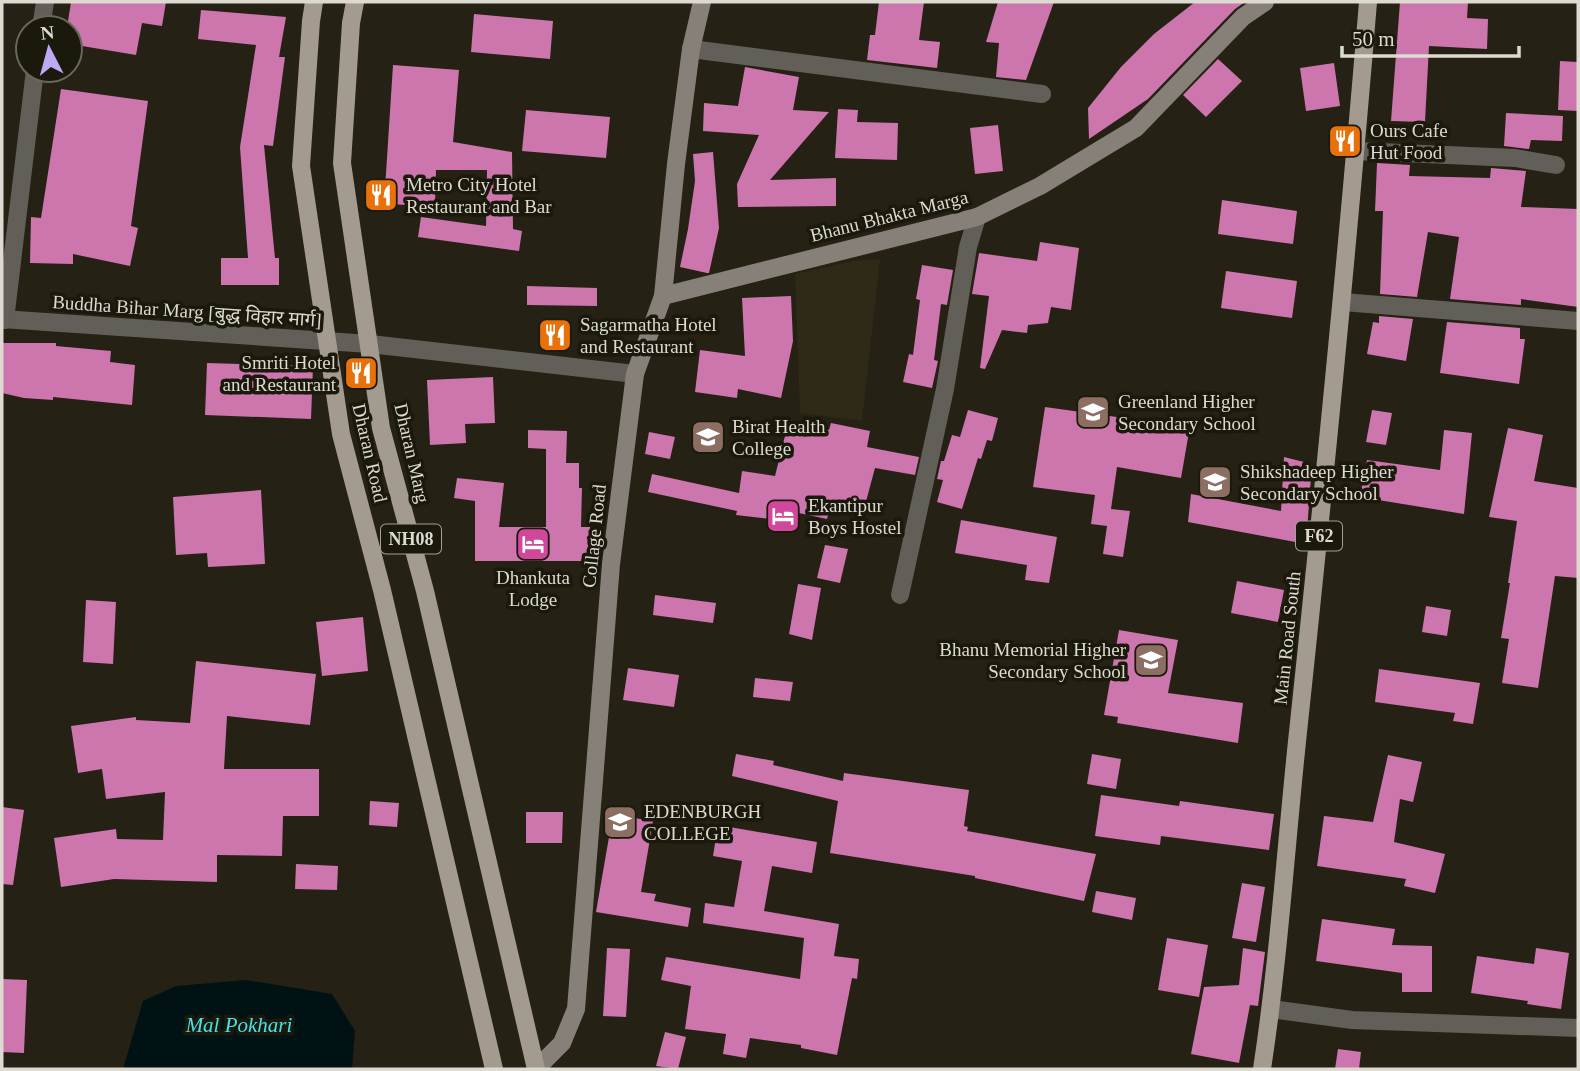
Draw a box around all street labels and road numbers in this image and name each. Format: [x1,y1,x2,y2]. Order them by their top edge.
street label: Bhanu Bhakta Marga [808,186,971,246]
street label: Buddha Bihar Marg [बुद्ध विहार मार्ग] [52,290,322,333]
street label: Dharan Marg [390,401,434,505]
street label: Dharan Road [348,402,392,505]
street label: Collage Road [578,483,610,589]
road number: F62 [1296,522,1342,550]
road number: NH08 [381,524,441,554]
street label: Main Road South [1270,570,1305,706]

